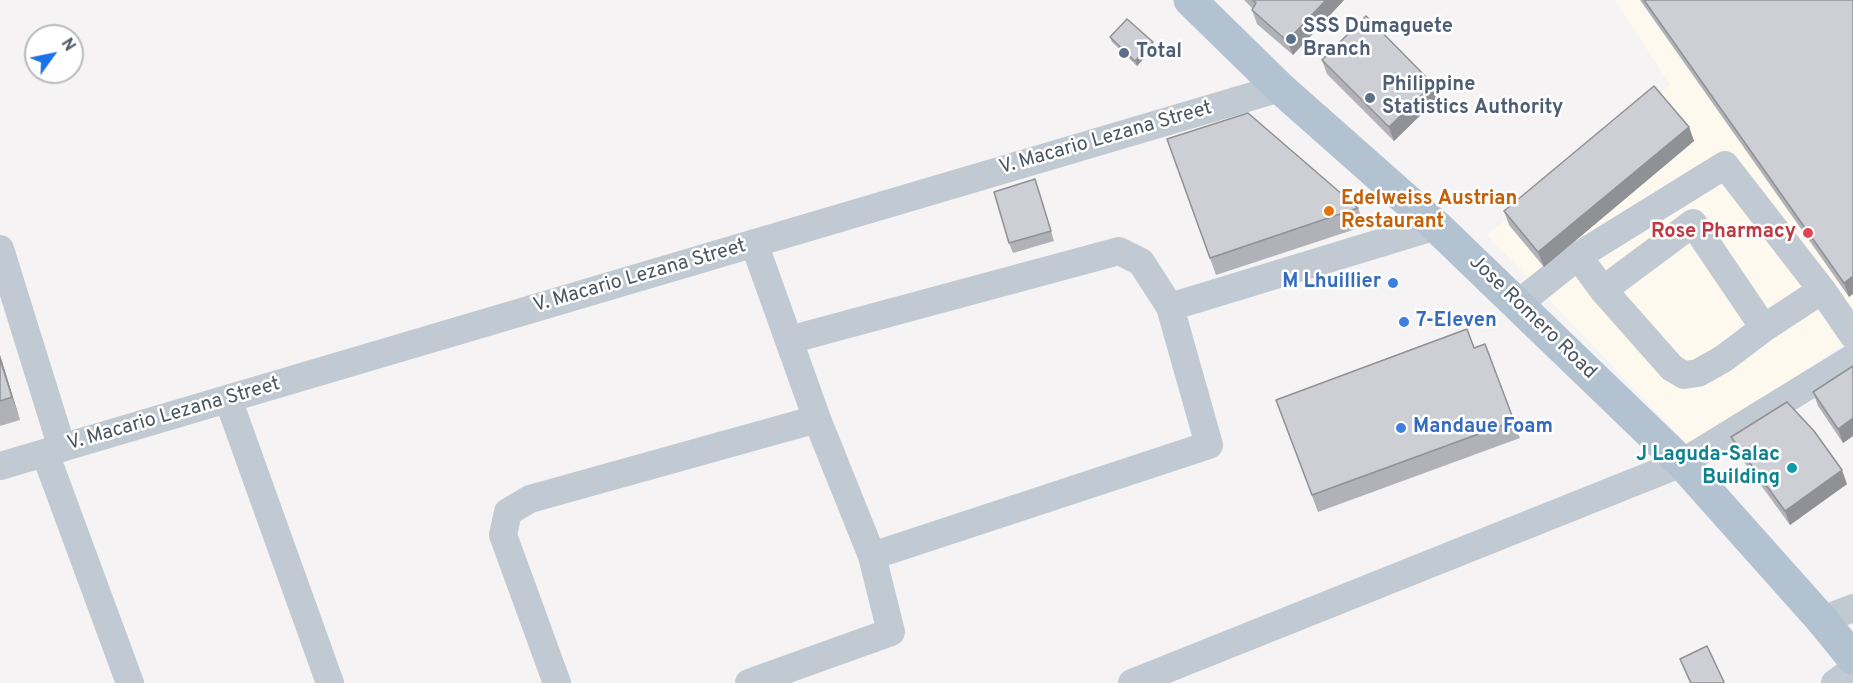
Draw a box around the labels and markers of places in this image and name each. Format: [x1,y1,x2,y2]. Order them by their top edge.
place label: SSS Dumaguete Branch [1303,16,1453,63]
marker: SSS Dumaguete Branch [1284,32,1298,46]
place label: Total [1136,41,1182,65]
marker: Total [1117,46,1131,60]
place label: Philippine Statistics Authority [1382,74,1563,121]
marker: Philippine Statistics Authority [1363,91,1377,105]
place label: Edelweiss Austrian Restaurant [1341,188,1517,235]
marker: Edelweiss Austrian Restaurant [1322,204,1336,218]
place label: Rose Pharmacy [1651,221,1796,245]
marker: Rose Pharmacy [1801,226,1815,240]
place label: M Lhuillier [1282,271,1381,295]
marker: M Lhuillier [1386,276,1400,290]
place label: 7-Eleven [1416,310,1497,334]
marker: 7-Eleven [1397,315,1411,329]
place label: Mandaue Foam [1413,416,1553,440]
marker: Mandaue Foam [1394,421,1408,435]
place label: J Laguda-Salac Building [1636,444,1780,491]
marker: J Laguda-Salac Building [1785,461,1799,475]

